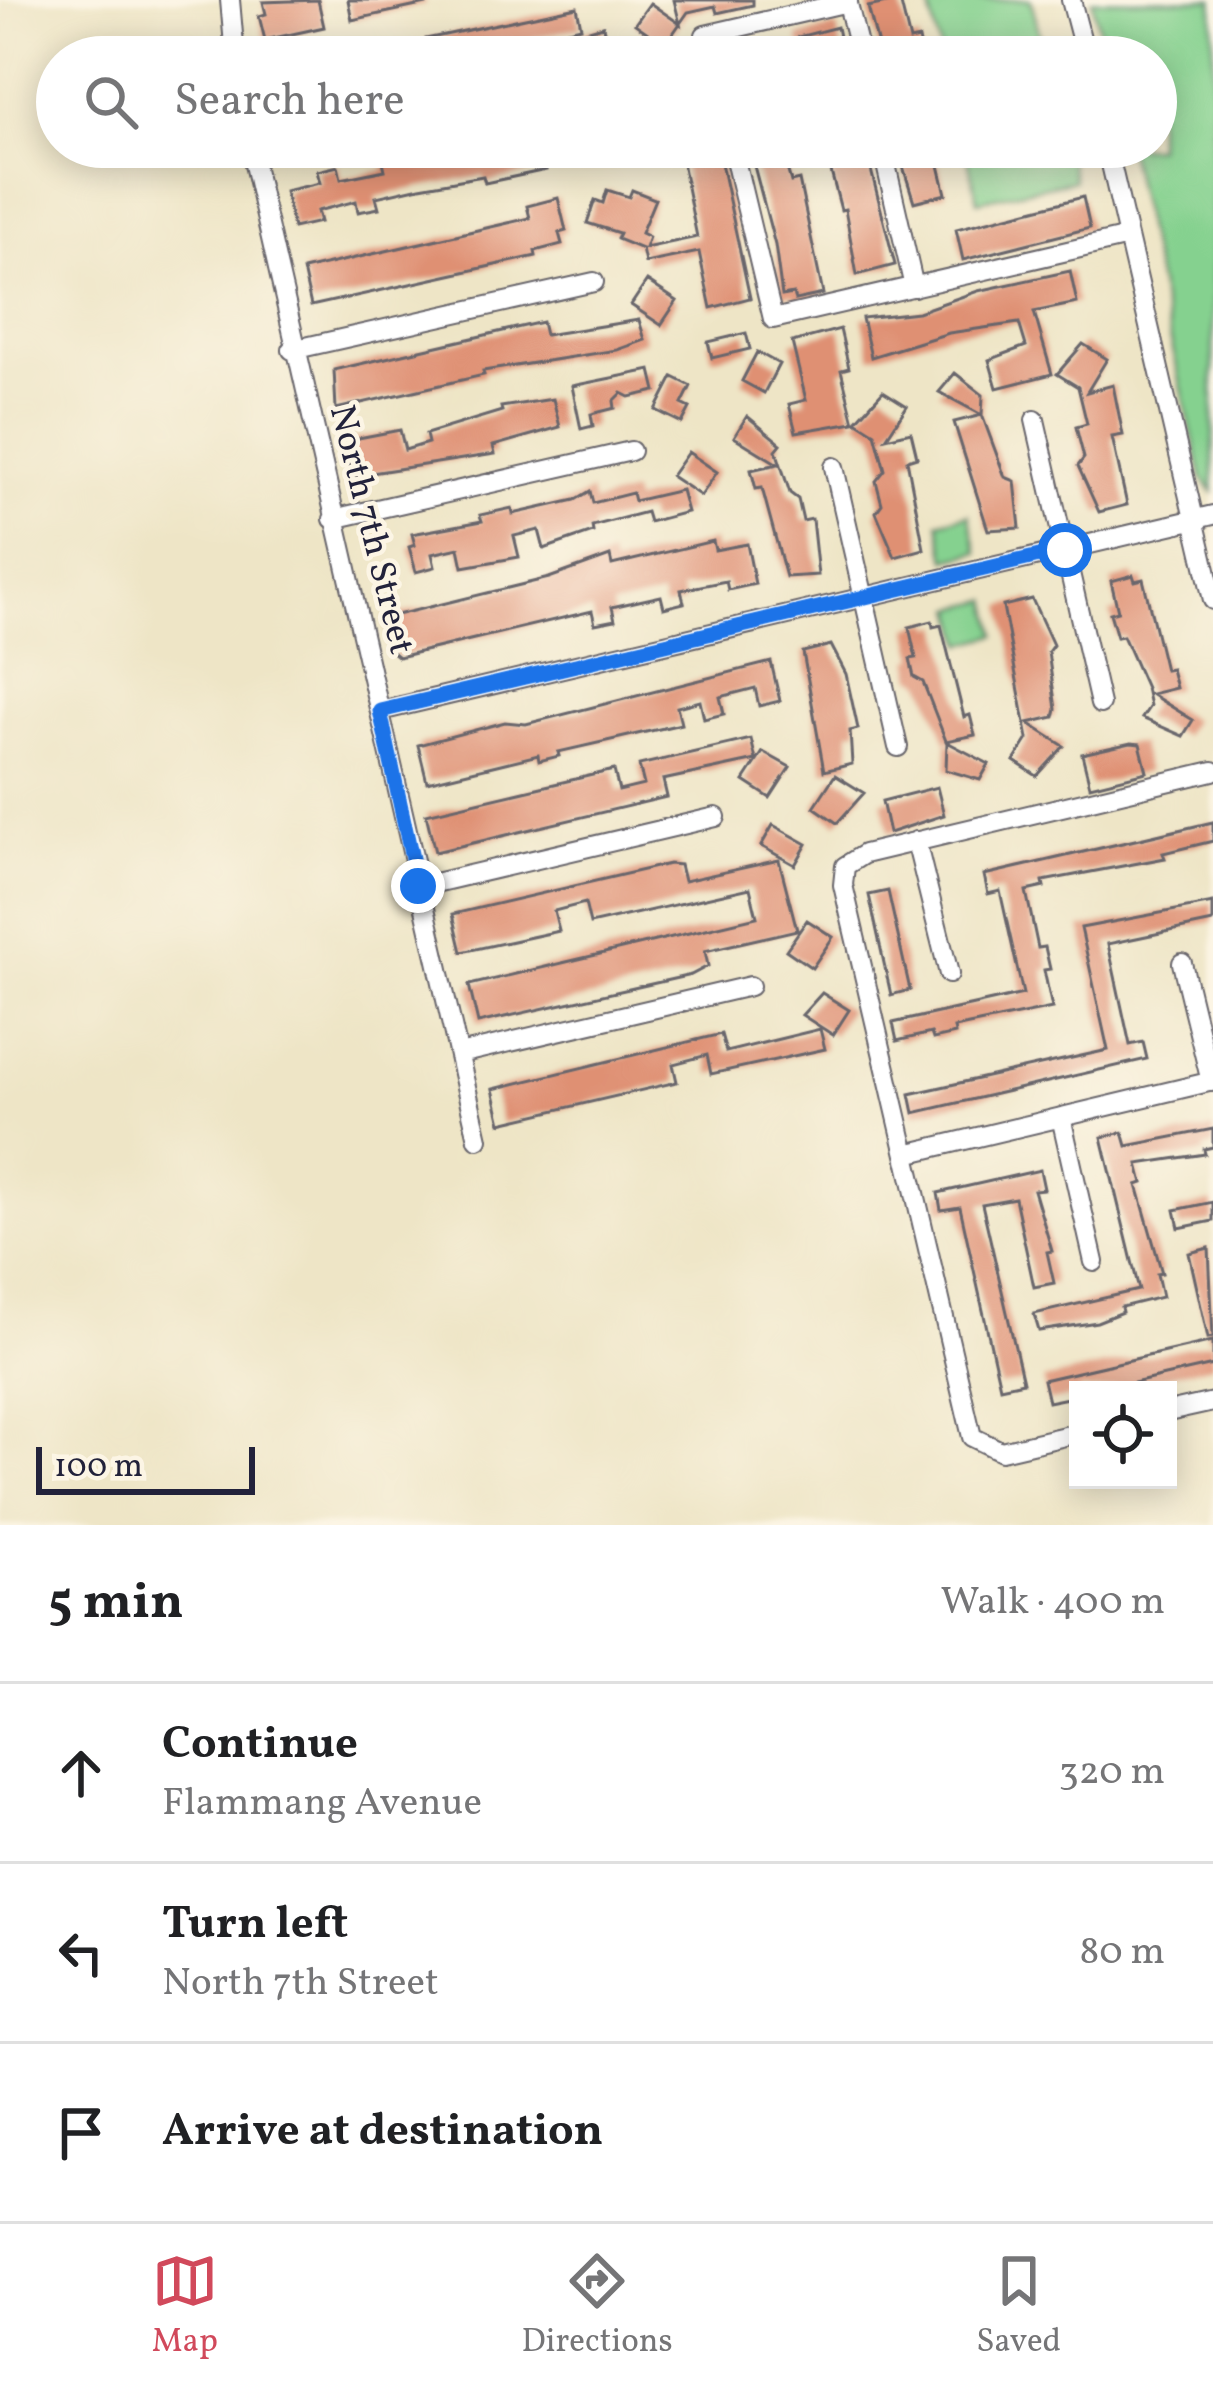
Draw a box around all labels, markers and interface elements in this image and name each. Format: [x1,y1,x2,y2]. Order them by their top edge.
search box [36,36,1177,168]
icon: search [78,69,144,135]
text: Search here [174,71,405,134]
street label: North 7th Street [315,400,425,660]
route start [1038,523,1092,577]
route end [391,859,445,913]
map controls [1069,1381,1177,1489]
button: locate [1069,1381,1177,1489]
scale bar [36,1441,255,1494]
text: 100 m [54,1445,143,1491]
text: 5 min [48,1568,184,1639]
text: Walk · 400 m [941,1576,1165,1630]
text: Continue [162,1714,358,1777]
icon: ahead [48,1740,114,1806]
text: 320 m [1059,1746,1165,1800]
text: Flammang Avenue [162,1777,482,1831]
text: Turn left [162,1894,348,1957]
icon: left [48,1920,114,1986]
text: 80 m [1079,1926,1165,1980]
text: North 7th Street [162,1957,439,2011]
icon: arrive [48,2100,114,2166]
text: Arrive at destination [162,2101,603,2164]
tab: Map [152,2248,218,2366]
tab: Directions [521,2248,673,2366]
tab: Saved [976,2248,1061,2366]

